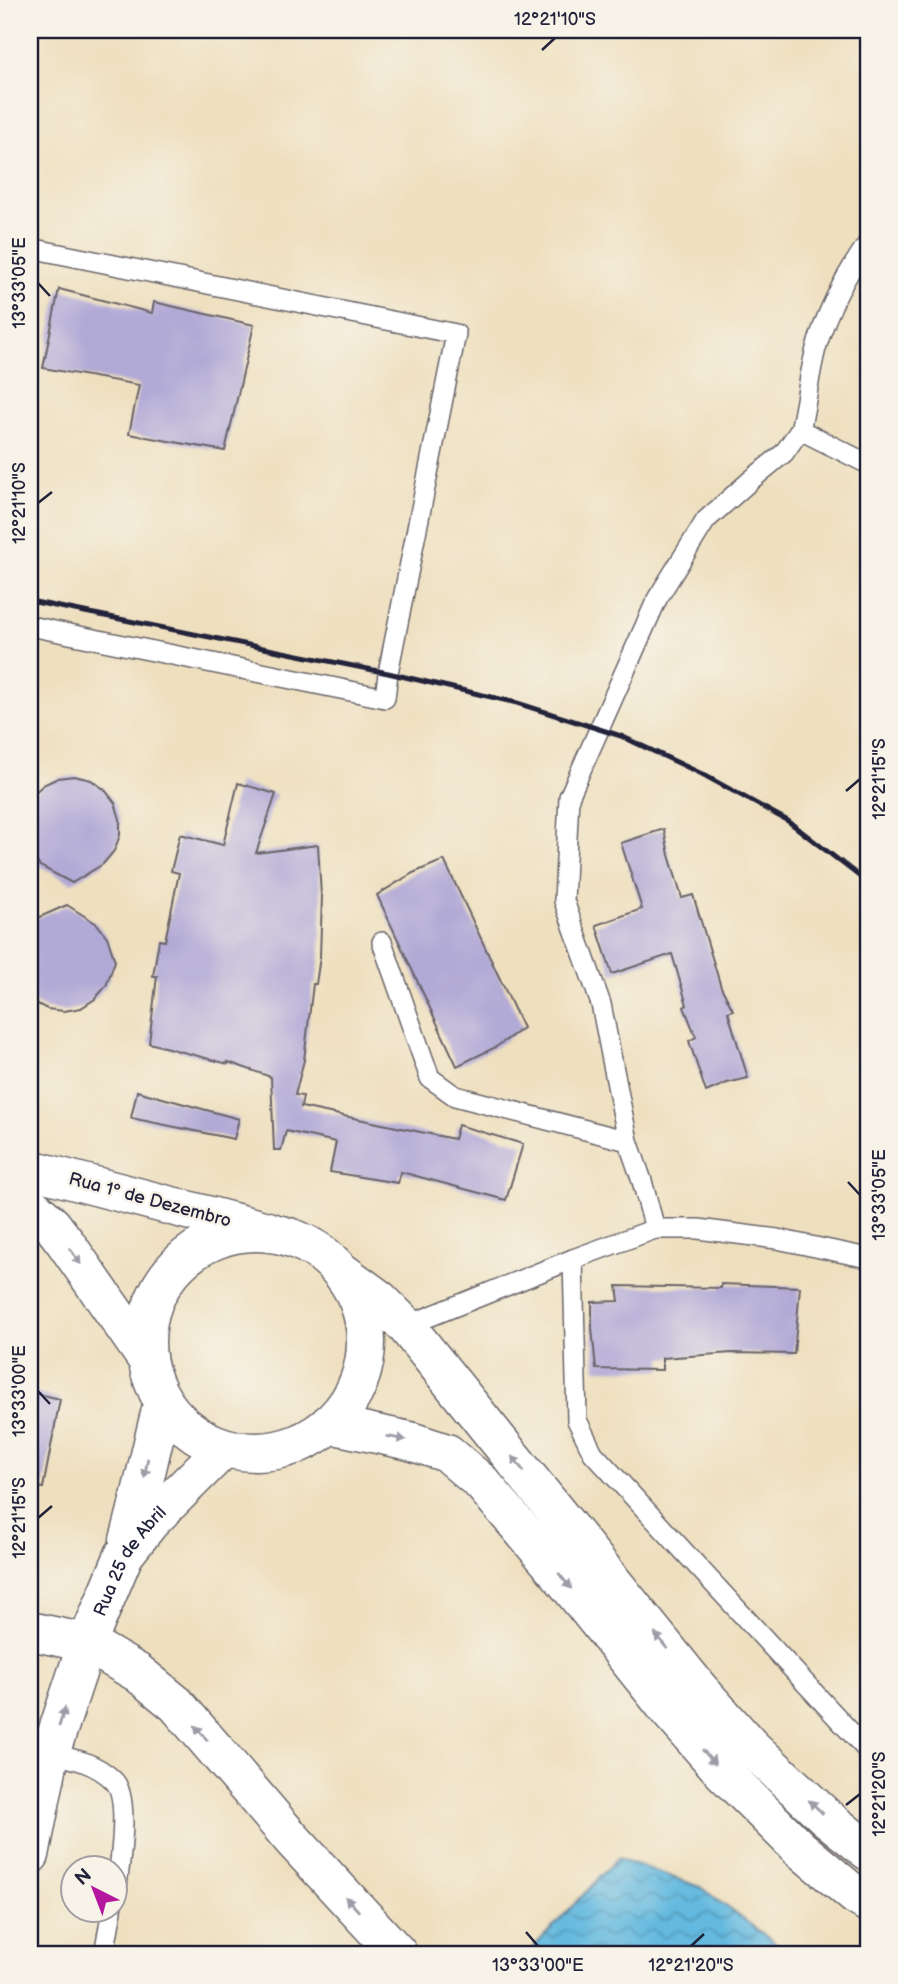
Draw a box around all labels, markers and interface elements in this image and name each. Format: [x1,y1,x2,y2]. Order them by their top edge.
text: 12°21'10"S [514,9,596,30]
text: 13°33'05"E [9,237,30,329]
text: 12°21'10"S [9,462,30,544]
text: 12°21'15"S [869,738,890,820]
text: 13°33'05"E [869,1149,890,1241]
street label: Rua 1º de Dezembro [66,1168,234,1232]
one-way arrow [68,1247,82,1265]
text: 13°33'00"E [9,1345,30,1437]
one-way arrow [385,1433,407,1444]
one-way arrow [511,1456,526,1473]
one-way arrow [140,1458,151,1480]
text: 12°21'15"S [9,1477,30,1559]
street label: Rua 25 de Abril [89,1502,170,1619]
one-way arrow [558,1571,573,1589]
one-way arrow [653,1633,668,1651]
one-way arrow [57,1706,68,1727]
one-way arrow [194,1725,209,1742]
one-way arrow [701,1748,717,1766]
text: 12°21'20"S [869,1751,890,1837]
one-way arrow [808,1800,825,1816]
north arrow [60,1854,130,1924]
text: N [71,1864,97,1891]
one-way arrow [344,1896,360,1913]
text: 13°33'00"E [492,1955,584,1976]
text: 12°21'20"S [648,1955,734,1976]

